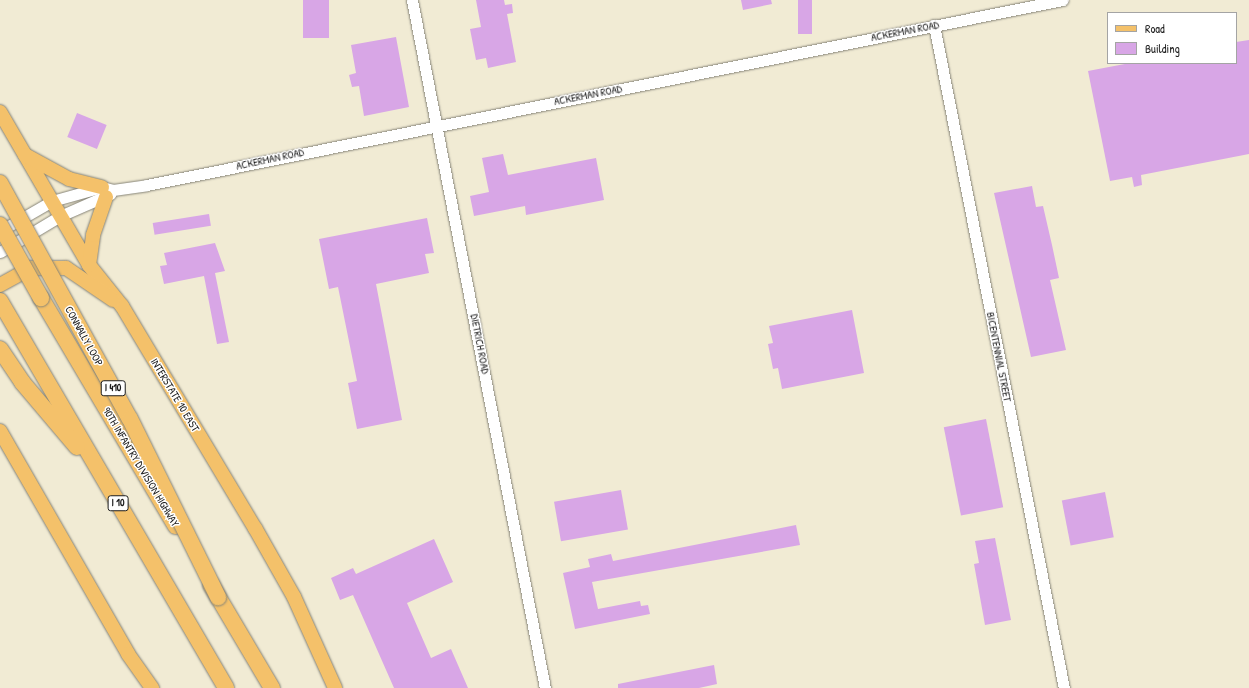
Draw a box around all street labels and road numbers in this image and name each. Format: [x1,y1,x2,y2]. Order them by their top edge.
street label: ACKERMAN ROAD [870,18,940,44]
street label: ACKERMAN ROAD [553,82,623,108]
street label: ACKERMAN ROAD [235,145,305,173]
street label: CONNALLY LOOP [62,304,106,368]
street label: BICENTENNIAL STREET [984,311,1014,403]
street label: DIETRICH ROAD [468,313,492,375]
street label: INTERSTATE 10 EAST [148,356,202,434]
road number: I 410 [100,380,126,396]
street label: 90TH INFANTRY DIVISION HIGHWAY [100,405,182,529]
road number: I 10 [107,495,129,511]

